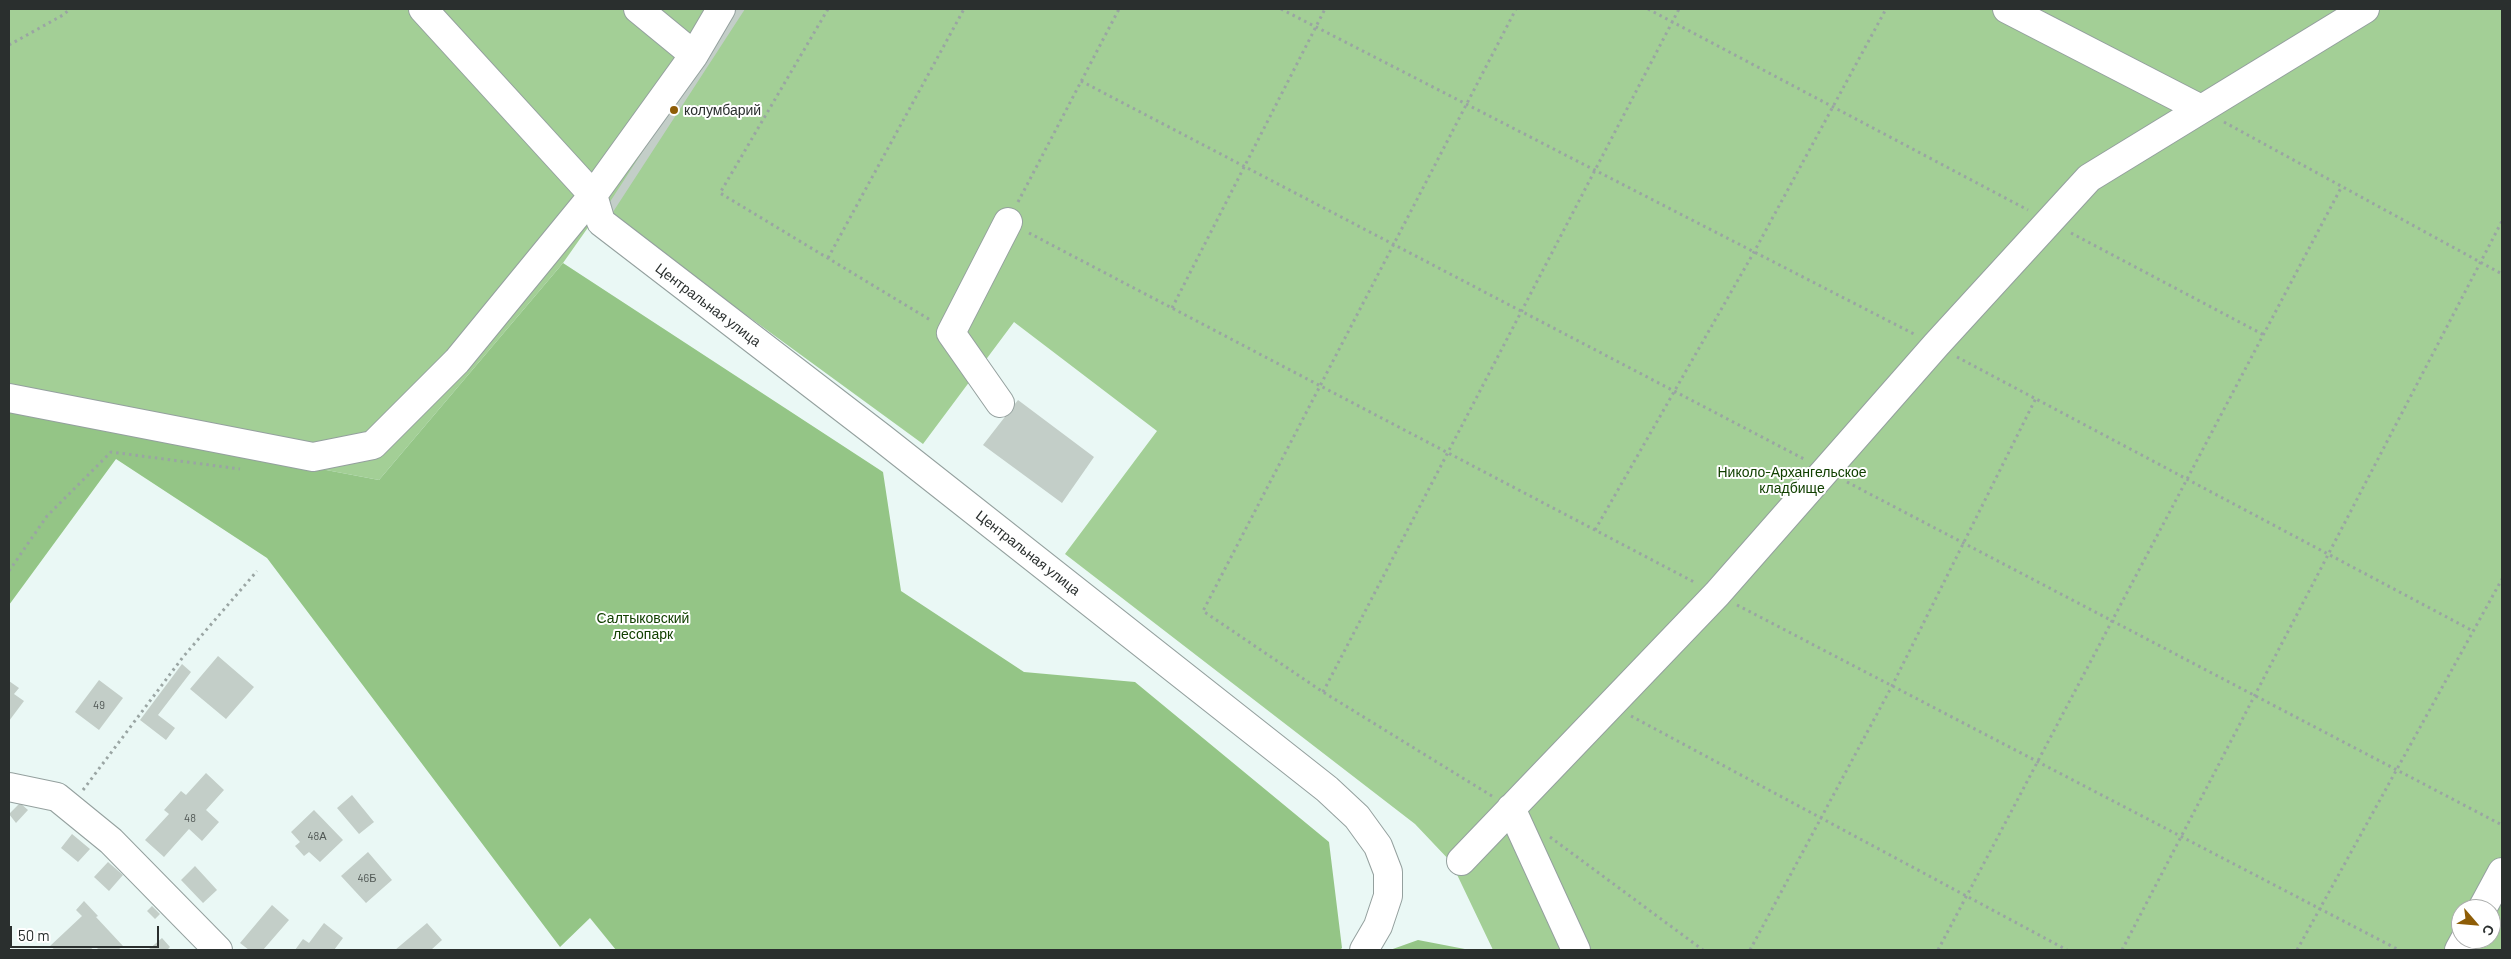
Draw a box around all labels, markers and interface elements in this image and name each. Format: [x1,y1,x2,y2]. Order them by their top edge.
place label: колумбарий [684,102,761,118]
marker: колумбарий [668,104,680,116]
street label: Центральная улица [652,260,764,350]
park label: Николо-Архангельское кладбище [1717,464,1867,497]
street label: Центральная улица [973,507,1083,599]
park label: Салтыковский лесопарк [597,610,689,642]
house number: 49 [93,698,105,712]
house number: 48 [184,811,196,825]
house number: 48А [307,829,327,843]
house number: 46Б [358,871,376,885]
north arrow [2451,899,2501,949]
scale bar [12,916,161,948]
text: С [2479,922,2499,939]
text: 50 m [18,926,50,944]

